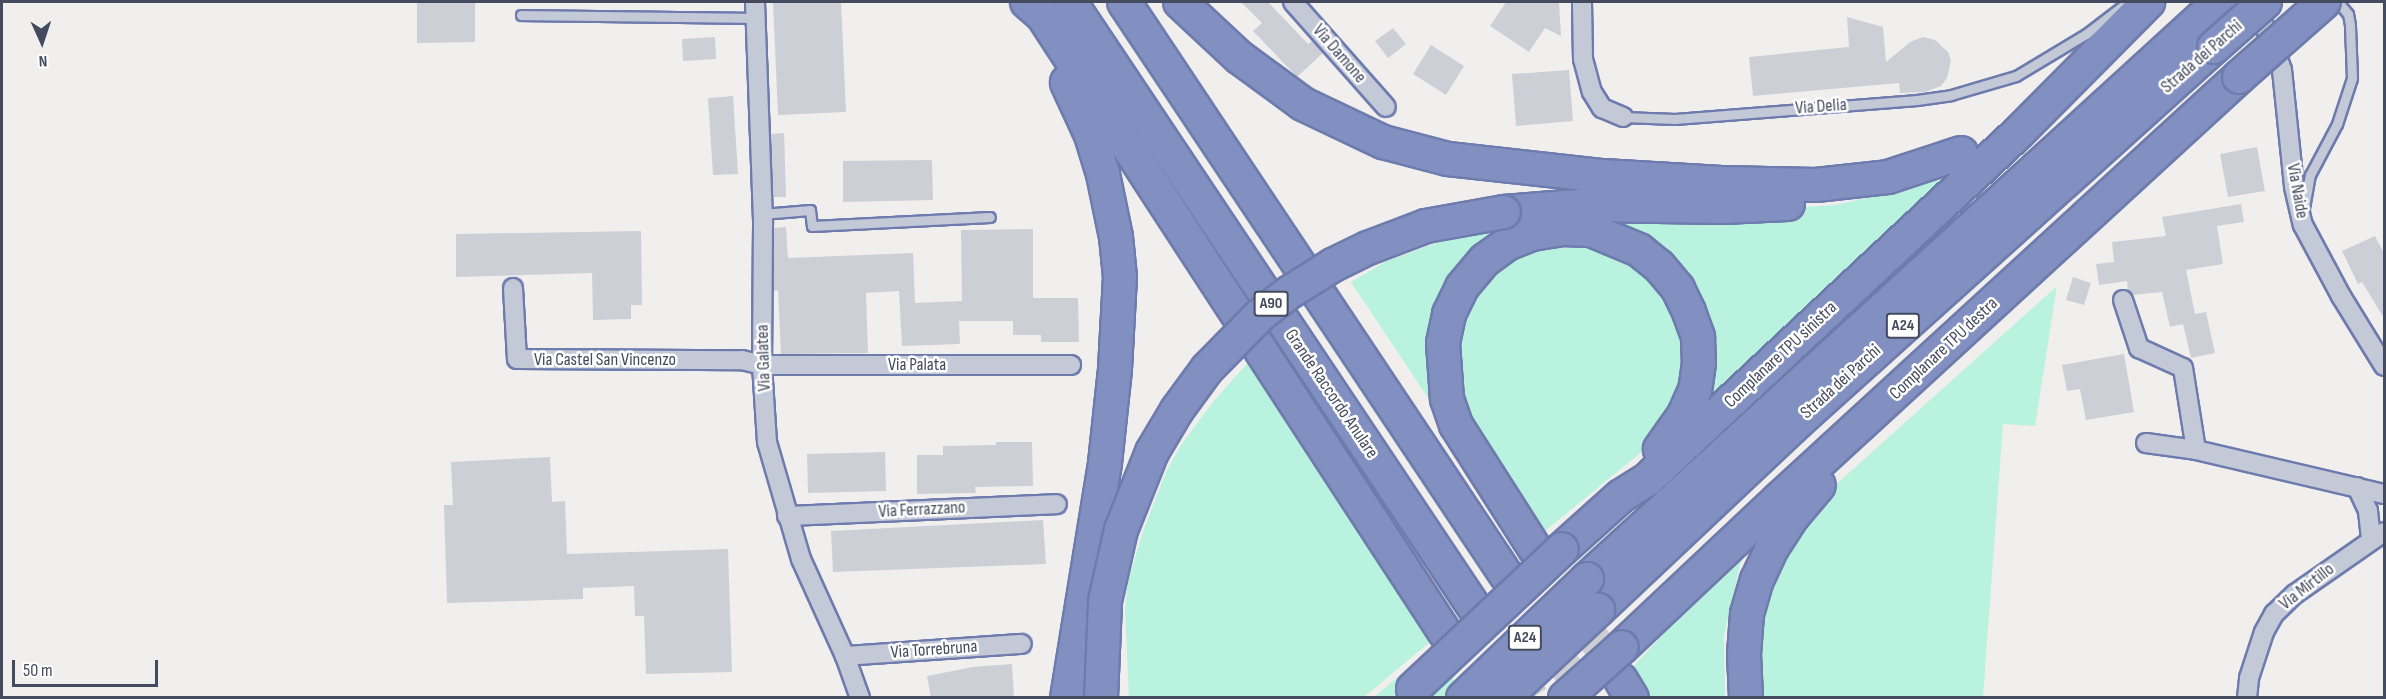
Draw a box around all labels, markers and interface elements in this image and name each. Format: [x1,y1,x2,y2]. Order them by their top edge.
north arrow [12,12,72,72]
street label: Strada dei Parchi [2157,16,2247,98]
street label: Via Damone [1308,20,1370,88]
text: N [38,51,48,70]
street label: Via Delia [1795,94,1847,120]
street label: Via Naide [2282,162,2312,220]
road number: A90 [1253,291,1289,317]
street label: Complanare TPU destra [1885,293,2003,405]
street label: Complanare TPU sinistra [1720,297,1842,413]
road number: A24 [1885,313,1921,339]
street label: Via Galatea [752,324,776,392]
street label: Grande Raccordo Anulare [1280,325,1382,463]
street label: Strada dei Parchi [1796,340,1886,424]
street label: Via Castel San Vincenzo [534,349,676,371]
street label: Via Palata [888,354,946,376]
street label: Via Ferrazzano [878,497,966,523]
street label: Via Mirtillo [2275,559,2339,615]
road number: A24 [1507,625,1543,651]
street label: Via Torrebruna [890,636,978,664]
scale bar [15,648,160,686]
text: 50 m [23,660,53,681]

